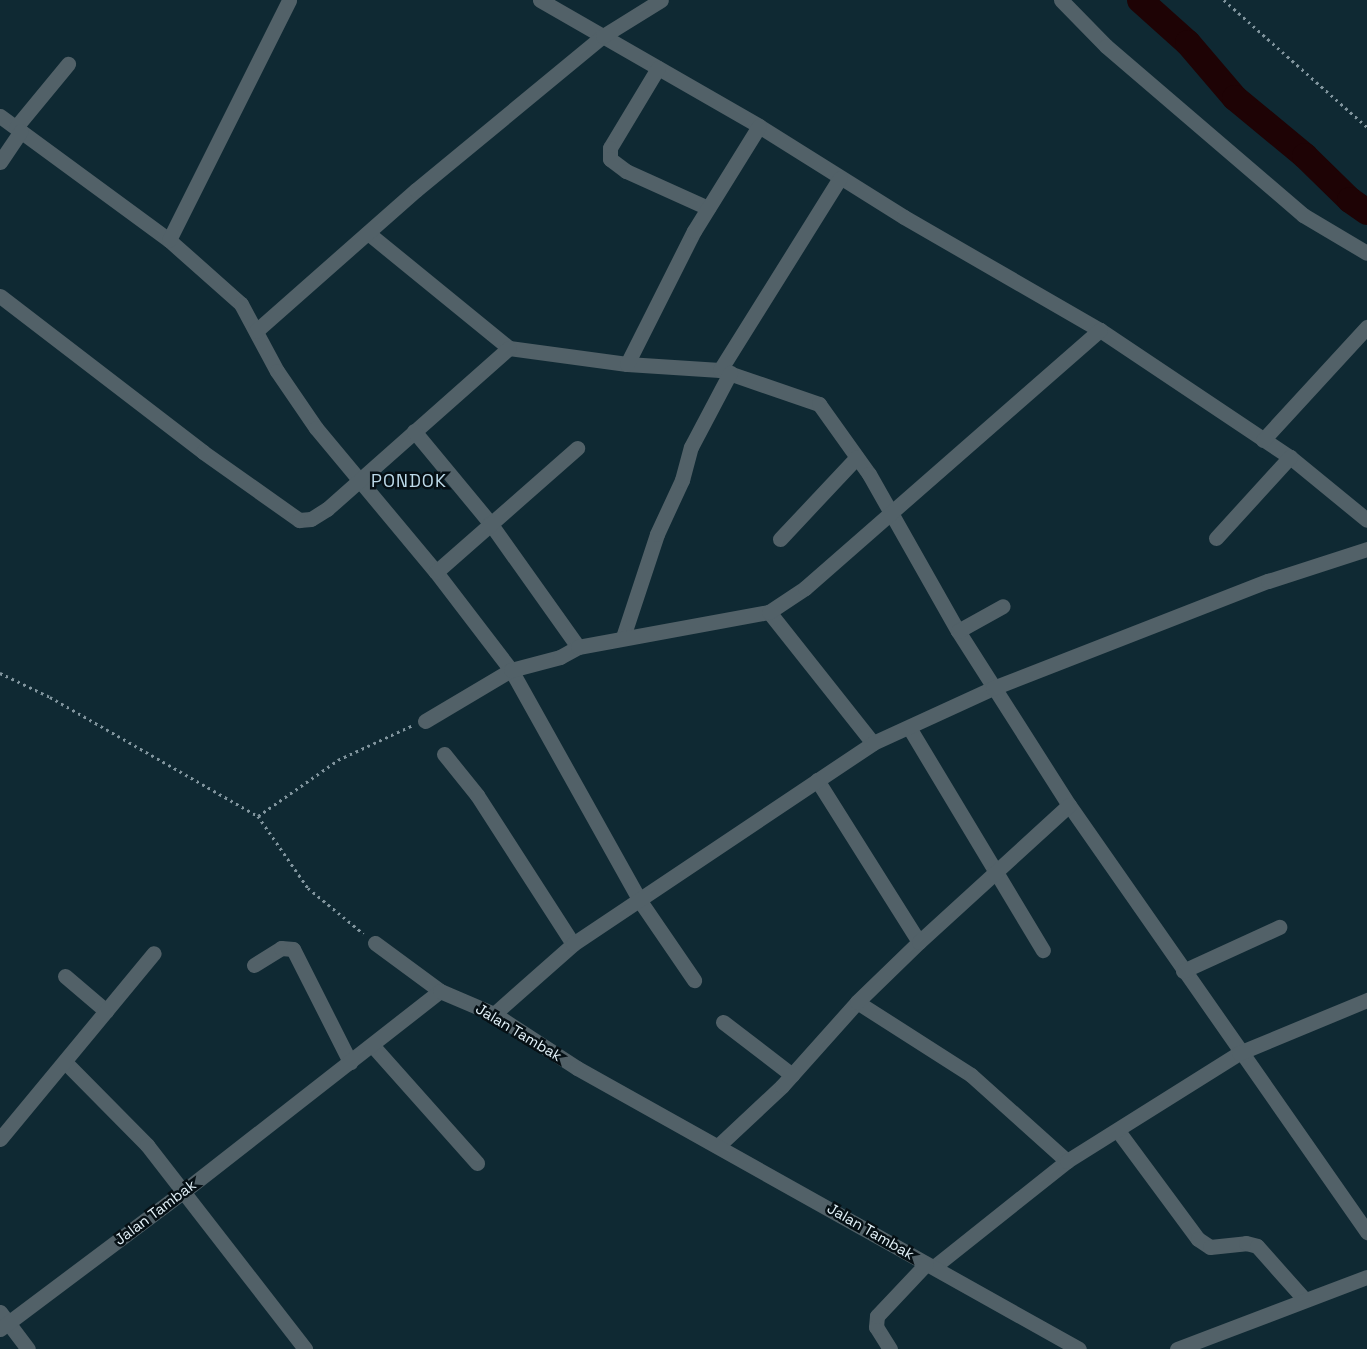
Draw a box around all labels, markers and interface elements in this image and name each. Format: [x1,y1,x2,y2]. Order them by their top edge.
district label: PONDOK [370,470,448,492]
street label: Jalan Tambak [472,999,566,1065]
street label: Jalan Tambak [110,1175,200,1249]
street label: Jalan Tambak [824,1199,918,1263]

